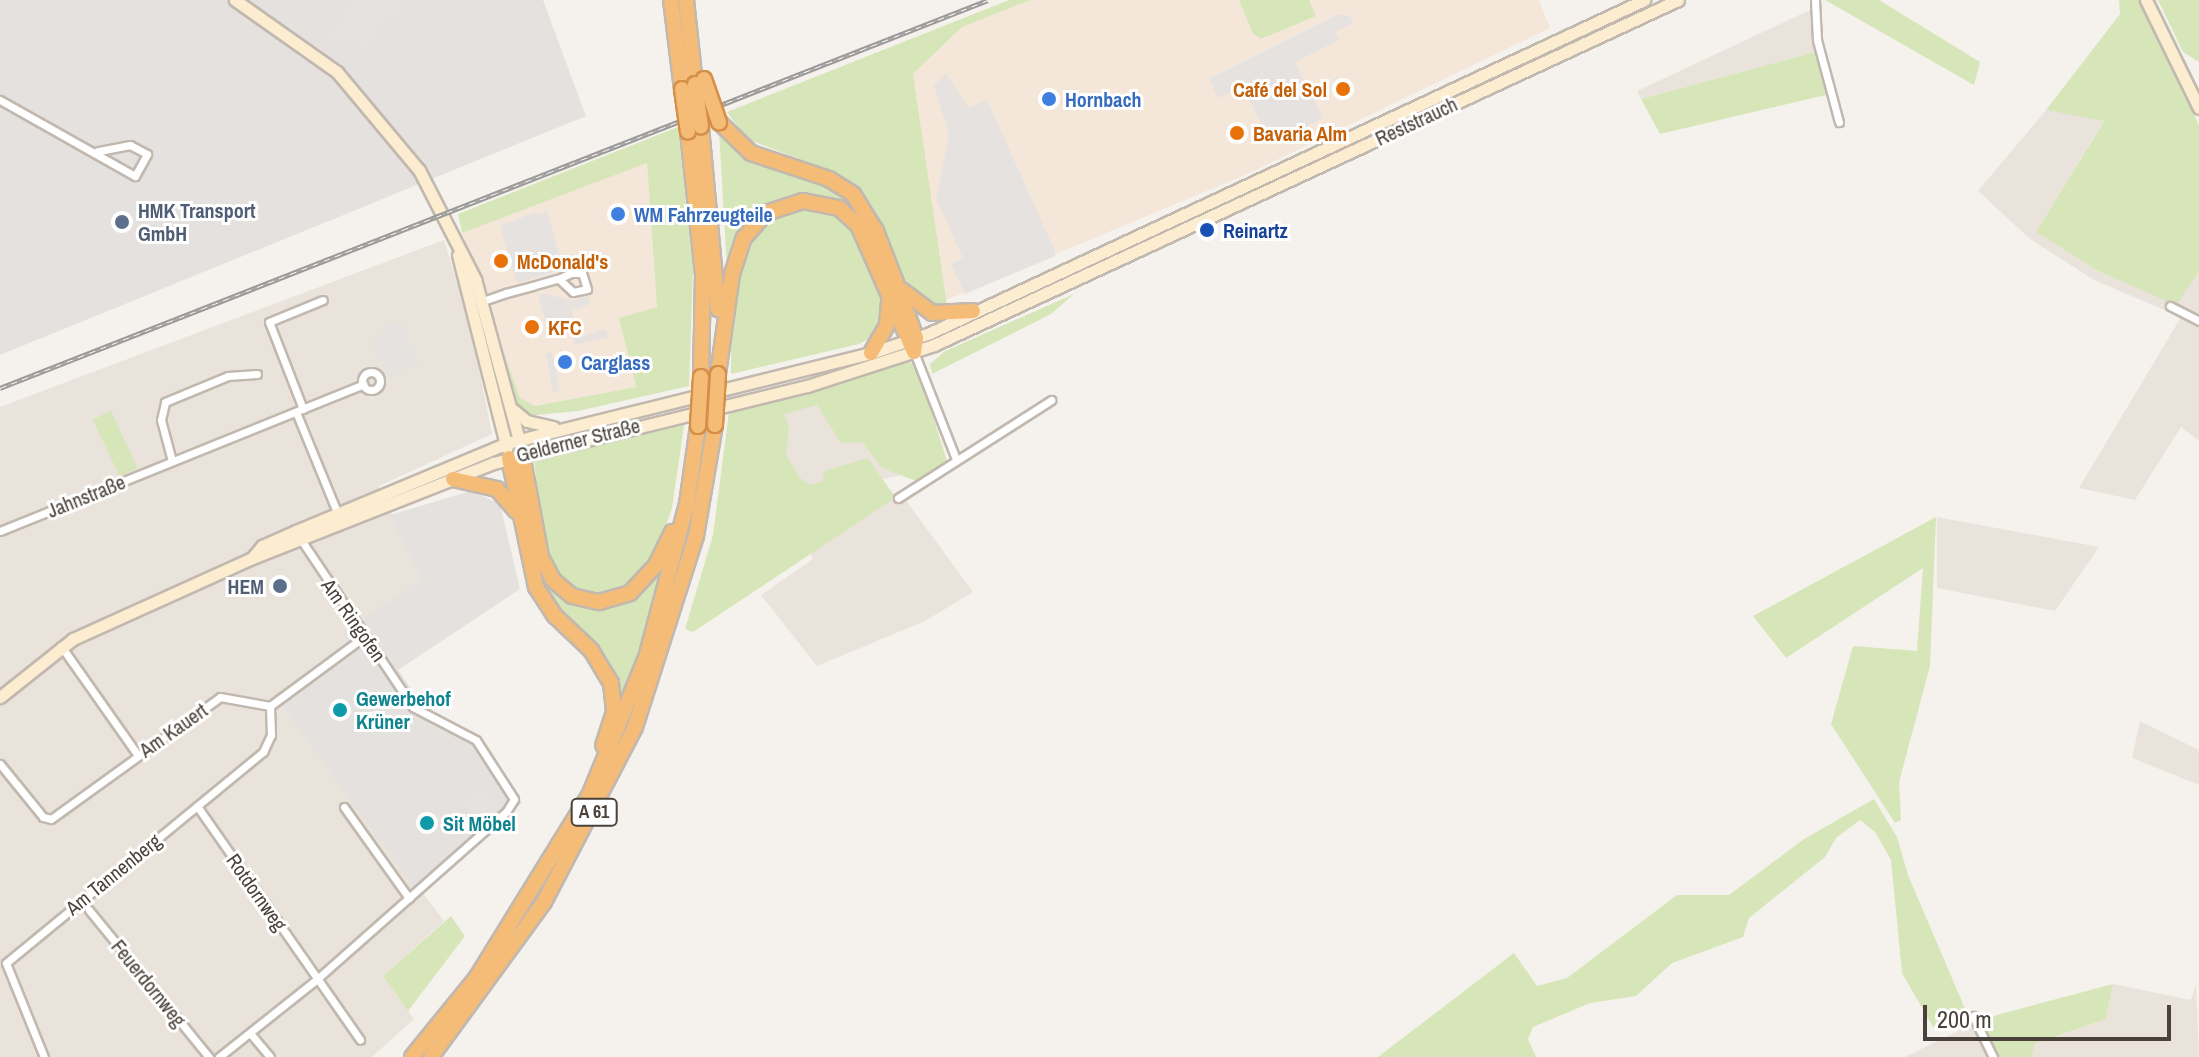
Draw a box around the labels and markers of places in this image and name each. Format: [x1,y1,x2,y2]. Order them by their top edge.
place label: Café del Sol [1233,77,1327,101]
marker: Café del Sol [1334,80,1352,98]
place label: Hornbach [1065,87,1142,111]
marker: Hornbach [1040,90,1058,108]
place label: Bavaria Alm [1253,121,1348,145]
marker: Bavaria Alm [1228,124,1246,142]
place label: HMK Transport GmbH [138,198,256,245]
place label: WM Fahrzeugteile [634,202,773,226]
marker: WM Fahrzeugteile [609,205,627,223]
marker: HMK Transport GmbH [113,213,131,231]
place label: Reinartz [1223,218,1288,242]
marker: Reinartz [1198,221,1216,239]
place label: McDonald's [517,249,608,273]
marker: McDonald's [492,252,510,270]
place label: KFC [548,315,582,339]
marker: KFC [523,318,541,336]
place label: Carglass [581,350,650,374]
marker: Carglass [556,353,574,371]
place label: HEM [228,574,264,598]
marker: HEM [271,577,289,595]
place label: Gewerbehof Krüner [356,686,451,733]
marker: Gewerbehof Krüner [331,701,349,719]
place label: Sit Möbel [443,811,516,835]
marker: Sit Möbel [418,814,436,832]

